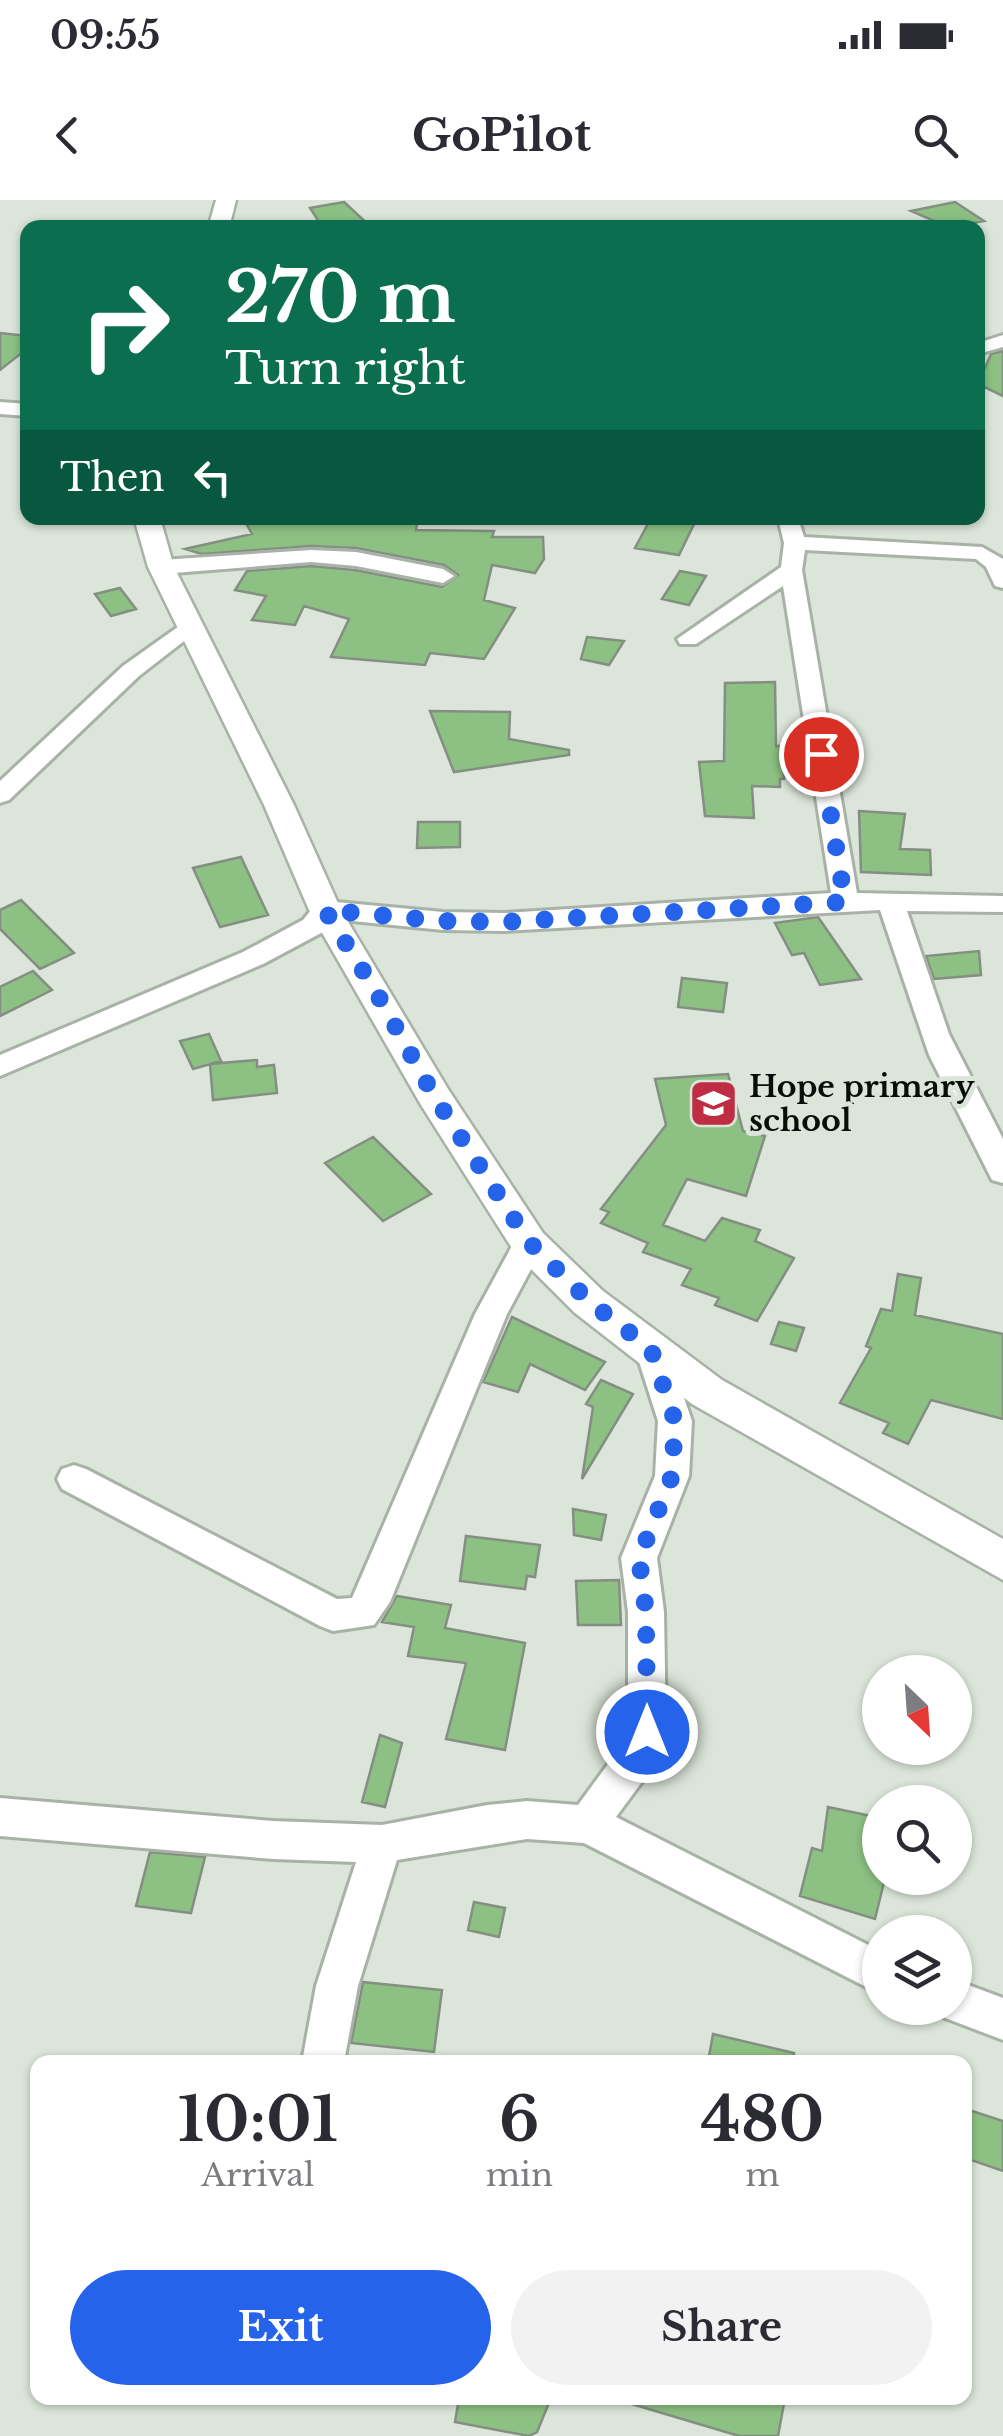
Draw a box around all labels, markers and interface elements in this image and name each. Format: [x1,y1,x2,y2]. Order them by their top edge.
text: 09:55 [50,12,160,59]
text: GoPilot [412,107,591,163]
icon: back [40,108,95,163]
icon: search [908,108,963,163]
text: 270 m [225,254,456,341]
icon: right [60,260,190,390]
text: Turn right [225,340,466,396]
icon: left [185,450,240,505]
text: Then [60,454,165,501]
pin [779,712,864,797]
icon: arrive [794,727,849,782]
place label: Hope primary school [749,1068,975,1139]
school or university icon: Hope primary school [688,1078,740,1130]
north arrow [862,1655,972,1765]
map controls [862,1655,972,2025]
position arrow [595,1680,699,1784]
button: search [862,1785,972,1895]
button: layers [862,1915,972,2025]
text: 10:01 [178,2083,338,2157]
text: 6 [499,2083,540,2157]
text: 480 [701,2083,824,2157]
text: Arrival [201,2155,315,2195]
text: min [486,2155,553,2195]
text: m [745,2155,780,2195]
button: Exit [70,2270,491,2385]
button: Share [511,2270,932,2385]

